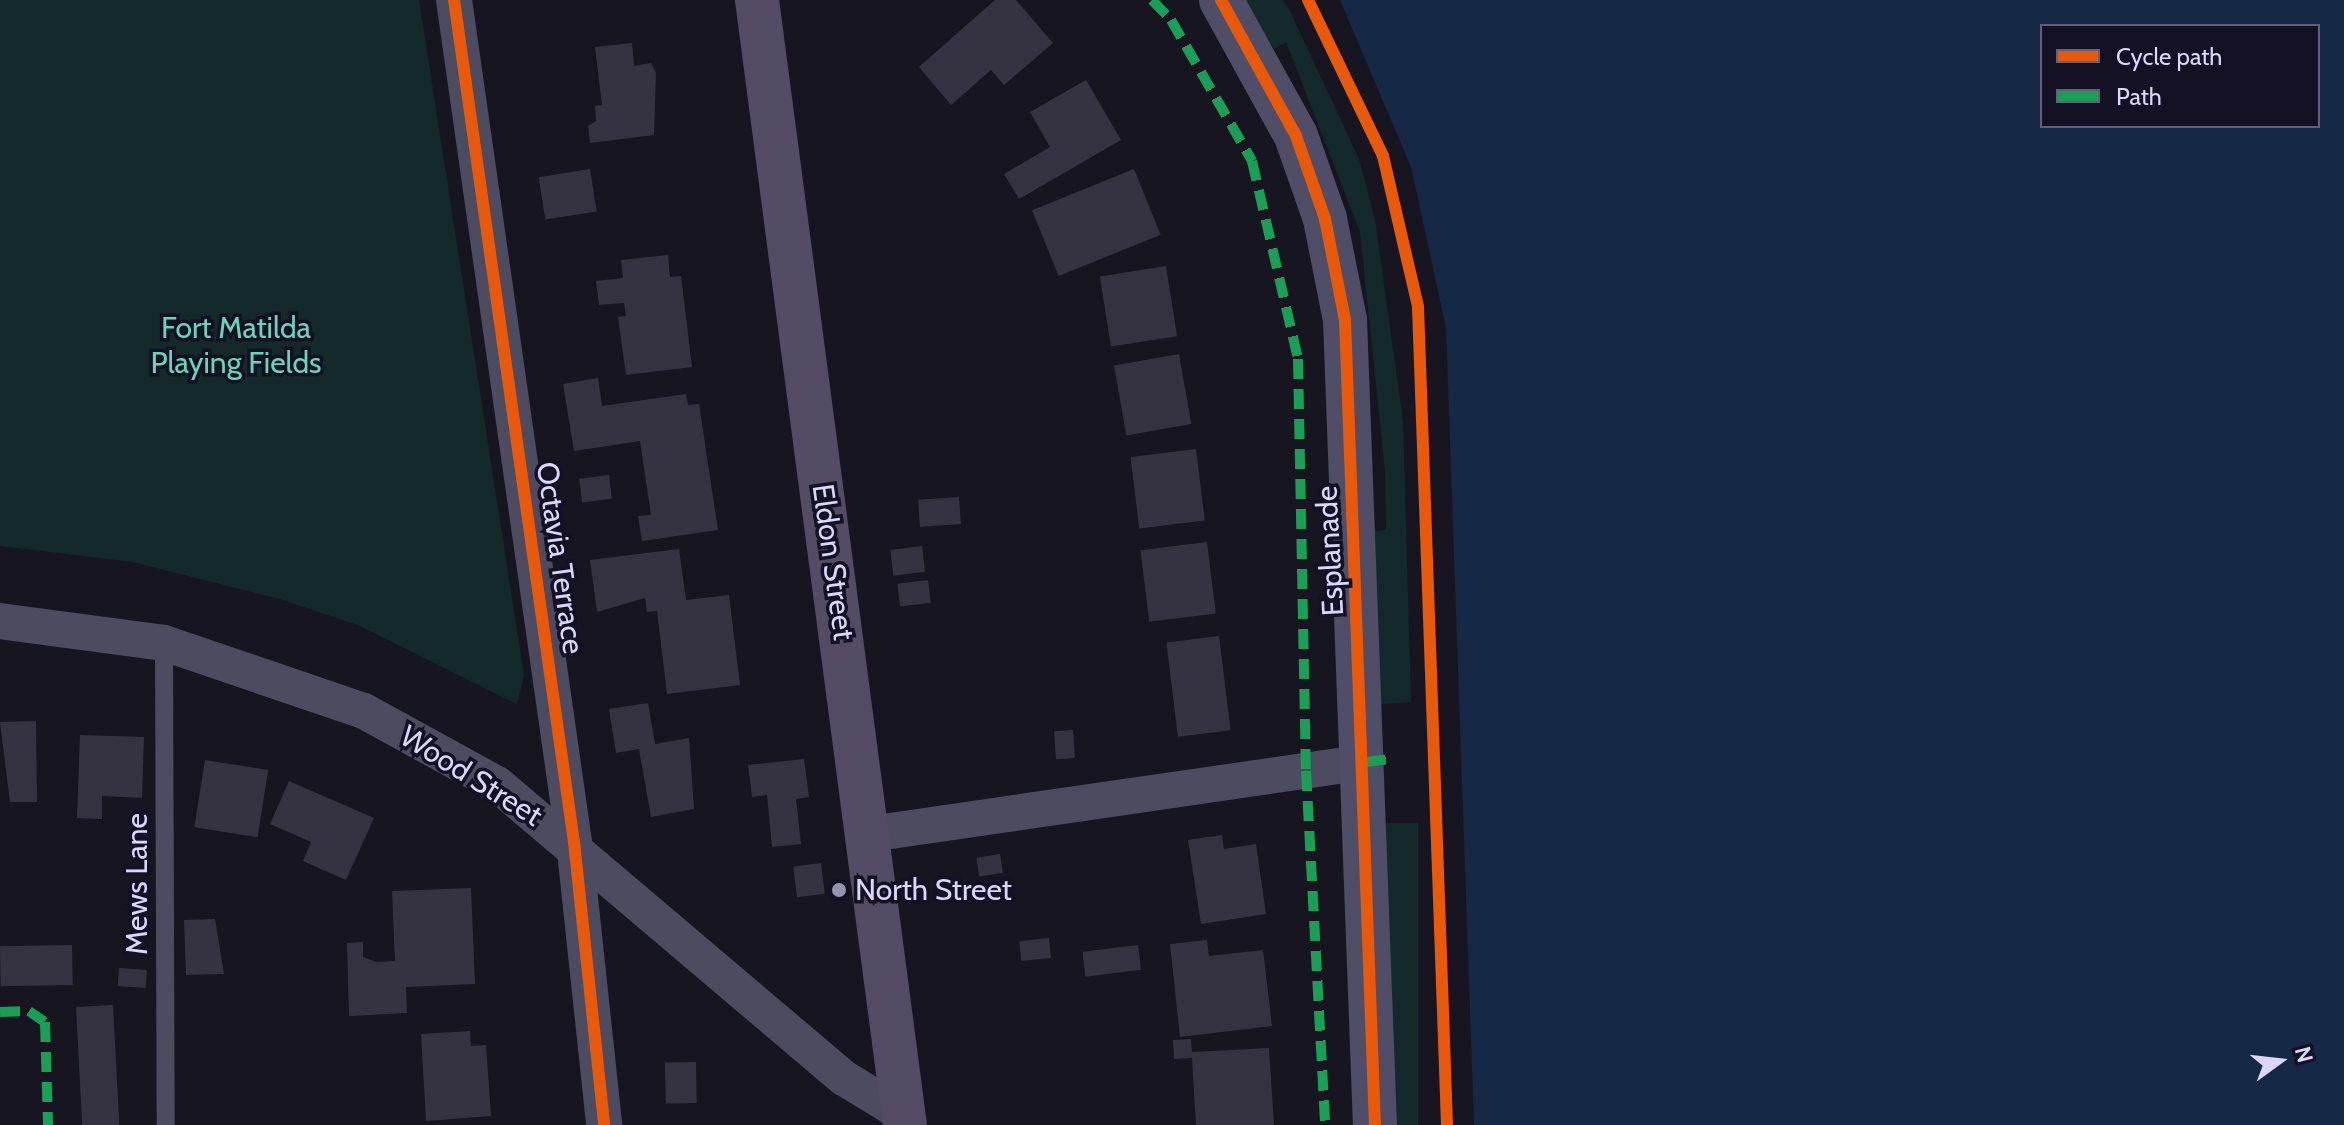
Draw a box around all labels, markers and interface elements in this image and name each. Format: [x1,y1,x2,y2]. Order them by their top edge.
legend [2040,24,2320,128]
text: Cycle path [2116,42,2222,71]
text: Path [2116,82,2162,111]
park label: Fort Matilda Playing Fields [150,310,322,380]
street label: Octavia Terrace [529,460,591,656]
street label: Eldon Street [804,482,862,642]
street label: Esplanade [1309,485,1351,617]
street label: Wood Street [393,718,549,834]
street label: Mews Lane [119,813,155,955]
place label: North Street [855,872,1012,908]
marker: North Street [830,881,848,899]
north arrow [2240,1021,2320,1101]
text: N [2289,1044,2319,1066]

